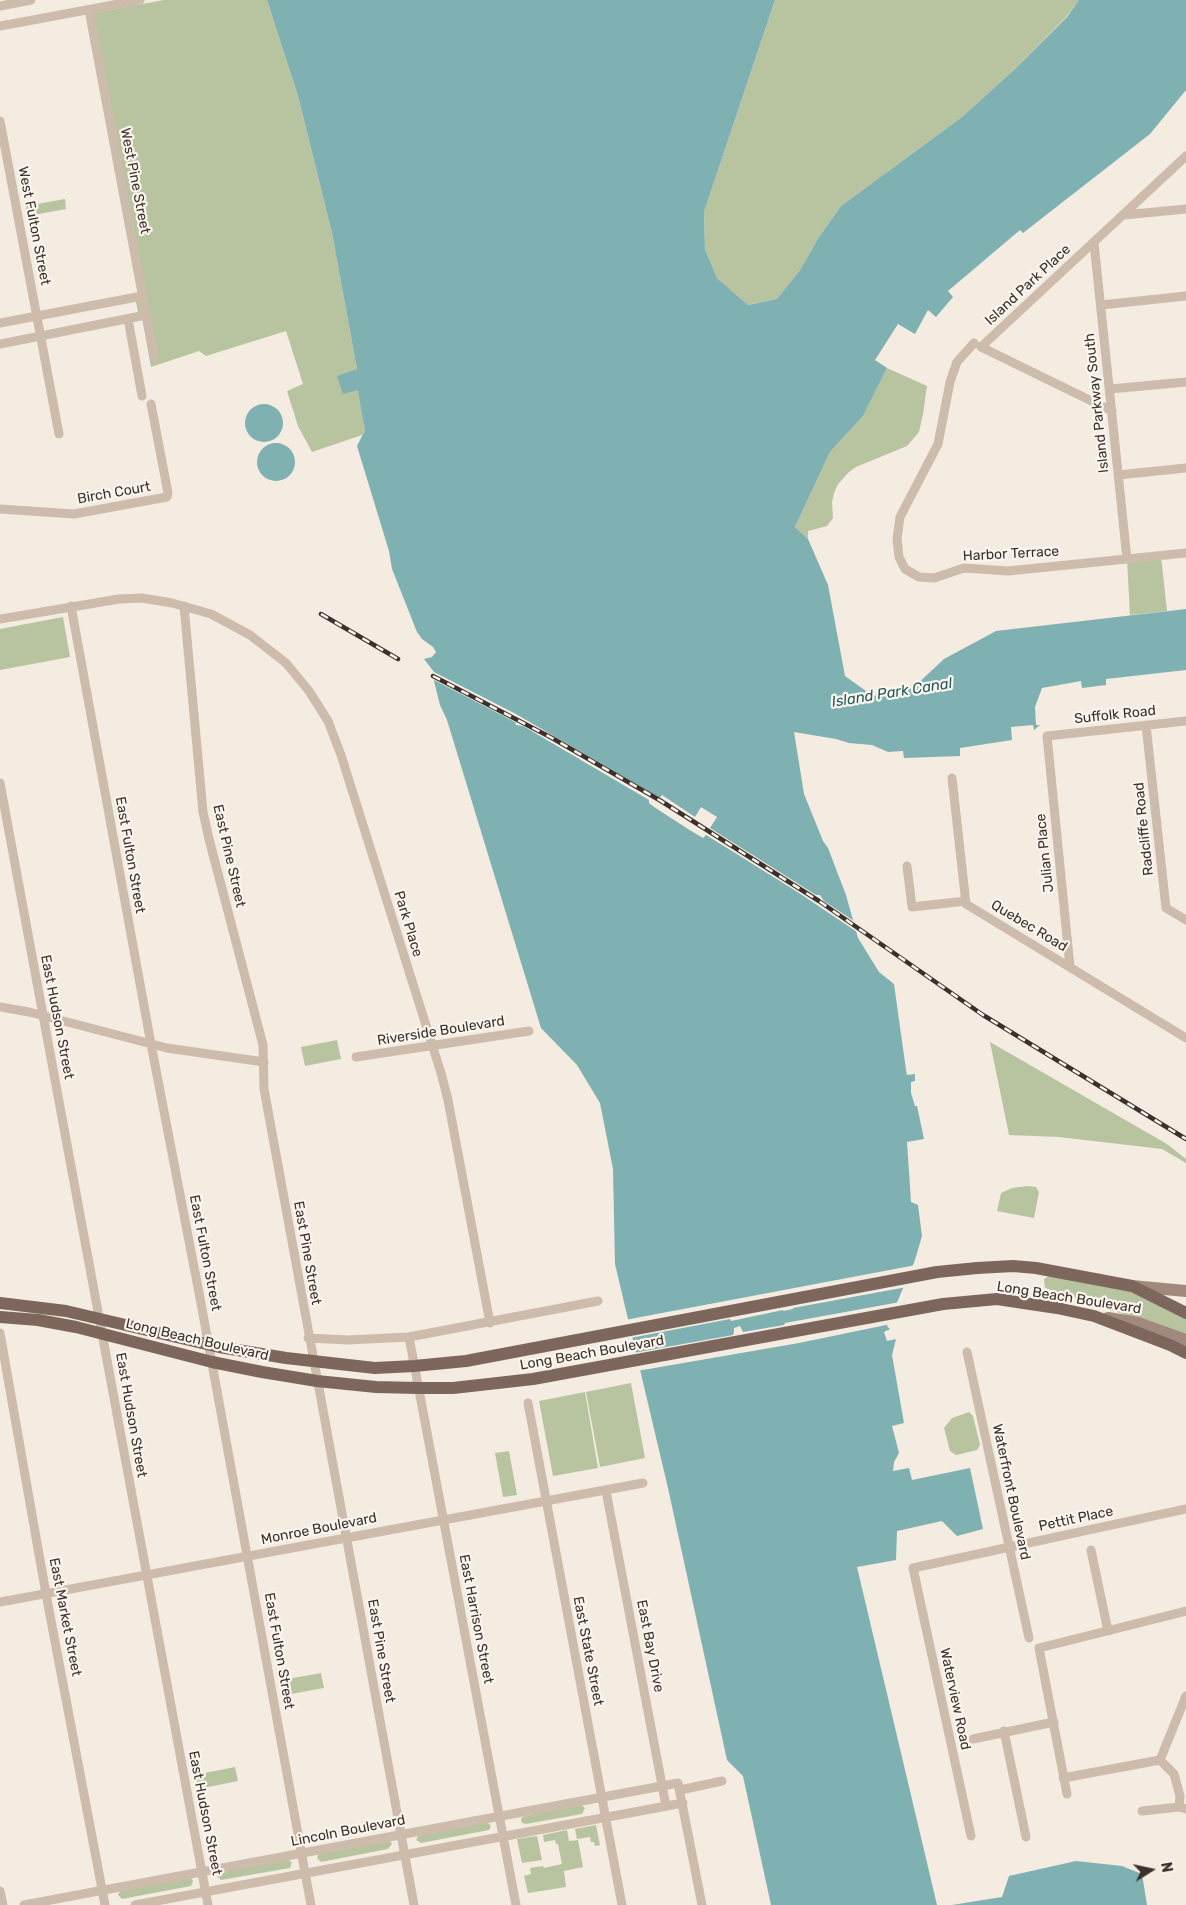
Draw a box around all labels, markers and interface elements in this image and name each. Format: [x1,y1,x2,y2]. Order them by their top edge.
street label: West Pine Street [117,127,153,235]
street label: West Fulton Street [14,165,54,287]
street label: Island Park Place [982,241,1074,329]
street label: Island Parkway South [1081,332,1113,474]
street label: Birch Court [76,478,152,508]
street label: Harbor Terrace [962,543,1060,565]
water label: Island Park Canal [830,675,954,711]
street label: Suffolk Road [1073,702,1157,728]
street label: Radcliffe Road [1131,782,1157,876]
street label: East Fulton Street [111,795,149,915]
street label: East Pine Street [209,803,249,909]
street label: Julian Place [1032,813,1058,893]
street label: Park Place [390,889,426,959]
street label: Quebec Road [988,897,1070,955]
street label: East Hudson Street [37,953,77,1081]
street label: Riverside Boulevard [376,1013,506,1049]
street label: East Fulton Street [185,1193,225,1313]
street label: East Pine Street [290,1200,324,1306]
street label: Long Beach Boulevard [996,1278,1142,1318]
street label: Long Beach Boulevard [124,1315,270,1365]
street label: Long Beach Boulevard [519,1332,665,1374]
street label: East Hudson Street [112,1351,150,1479]
street label: Waterfront Boulevard [988,1422,1034,1562]
street label: Pettit Place [1037,1503,1115,1535]
street label: Monroe Boulevard [260,1510,378,1548]
street label: East Harrison Street [455,1553,497,1685]
street label: East Market Street [45,1556,85,1678]
street label: East Fulton Street [260,1591,298,1711]
street label: East State Street [569,1595,607,1707]
street label: East Pine Street [364,1598,398,1704]
street label: East Bay Drive [633,1598,667,1694]
street label: Waterview Road [936,1646,974,1752]
street label: East Hudson Street [185,1749,225,1877]
street label: Lincoln Boulevard [289,1812,407,1850]
north arrow [1126,1845,1176,1895]
text: N [1157,1861,1176,1874]

